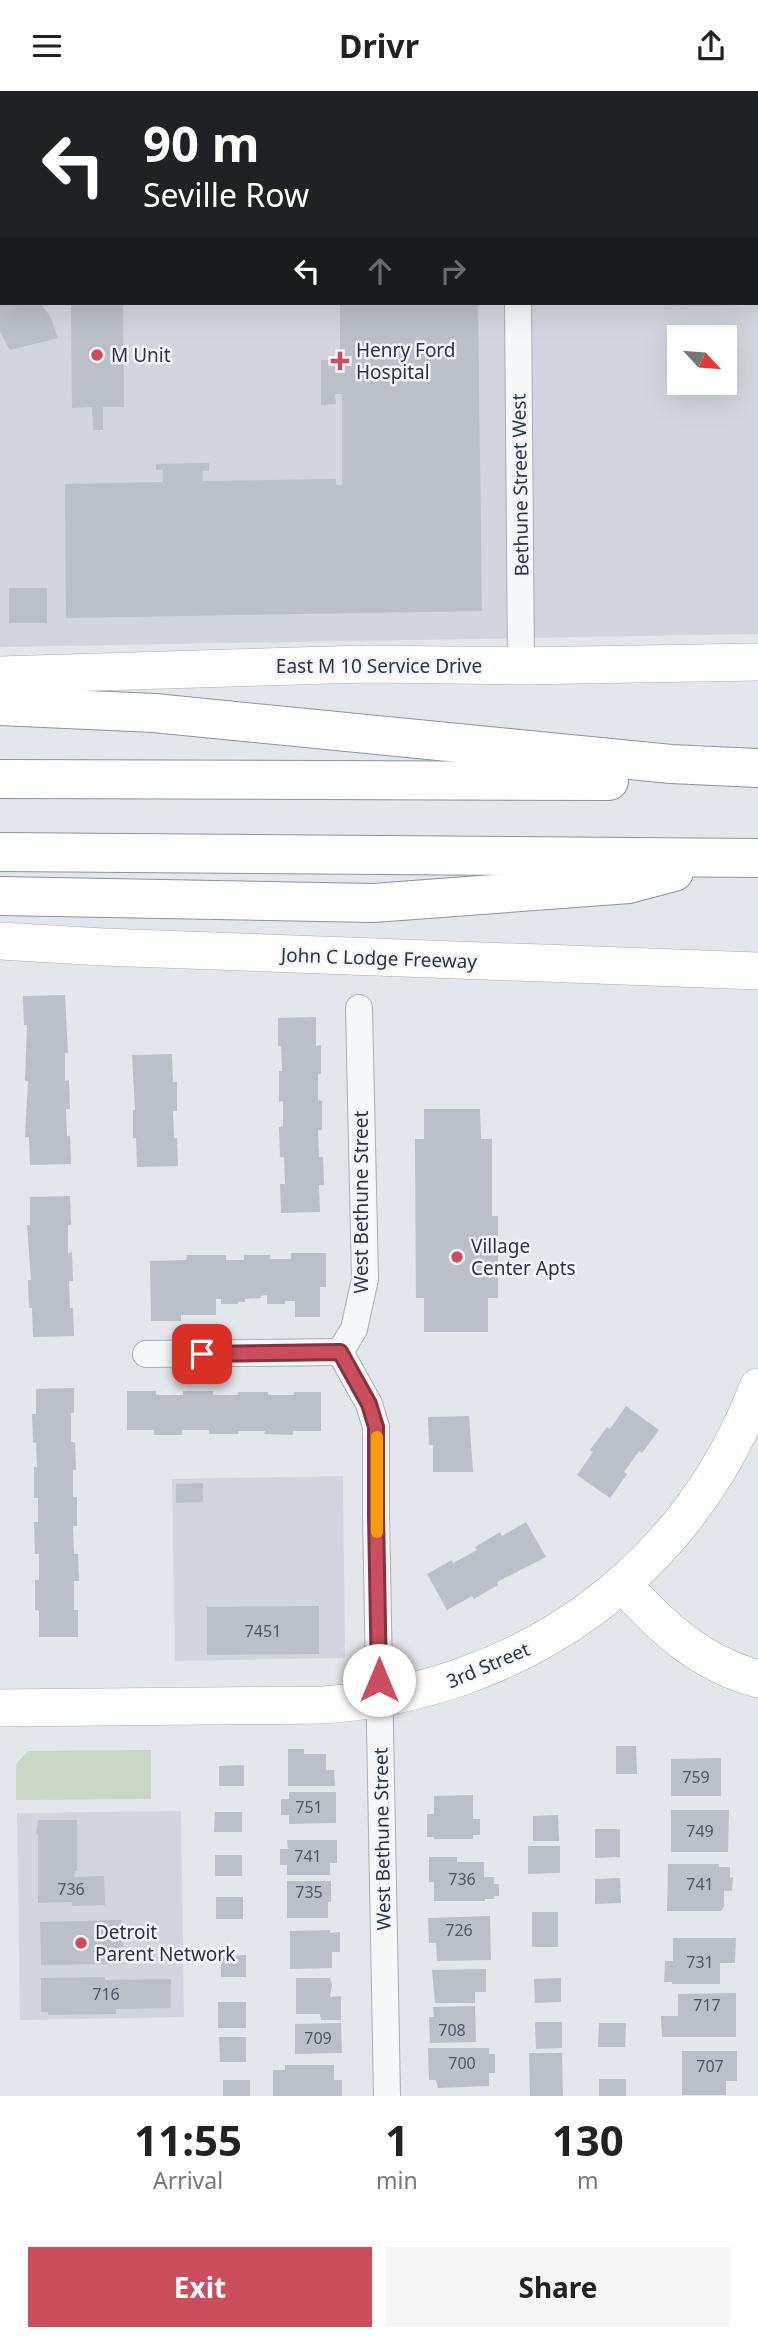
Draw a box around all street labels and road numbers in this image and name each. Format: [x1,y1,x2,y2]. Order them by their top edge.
street label: Bethune Street West [505,393,535,577]
street label: East M 10 Service Drive [276,653,482,679]
street label: John C Lodge Freeway [279,942,478,974]
street label: West Bethune Street [348,1110,374,1293]
street label: 3rd Street [442,1636,534,1694]
street label: West Bethune Street [367,1747,397,1931]

